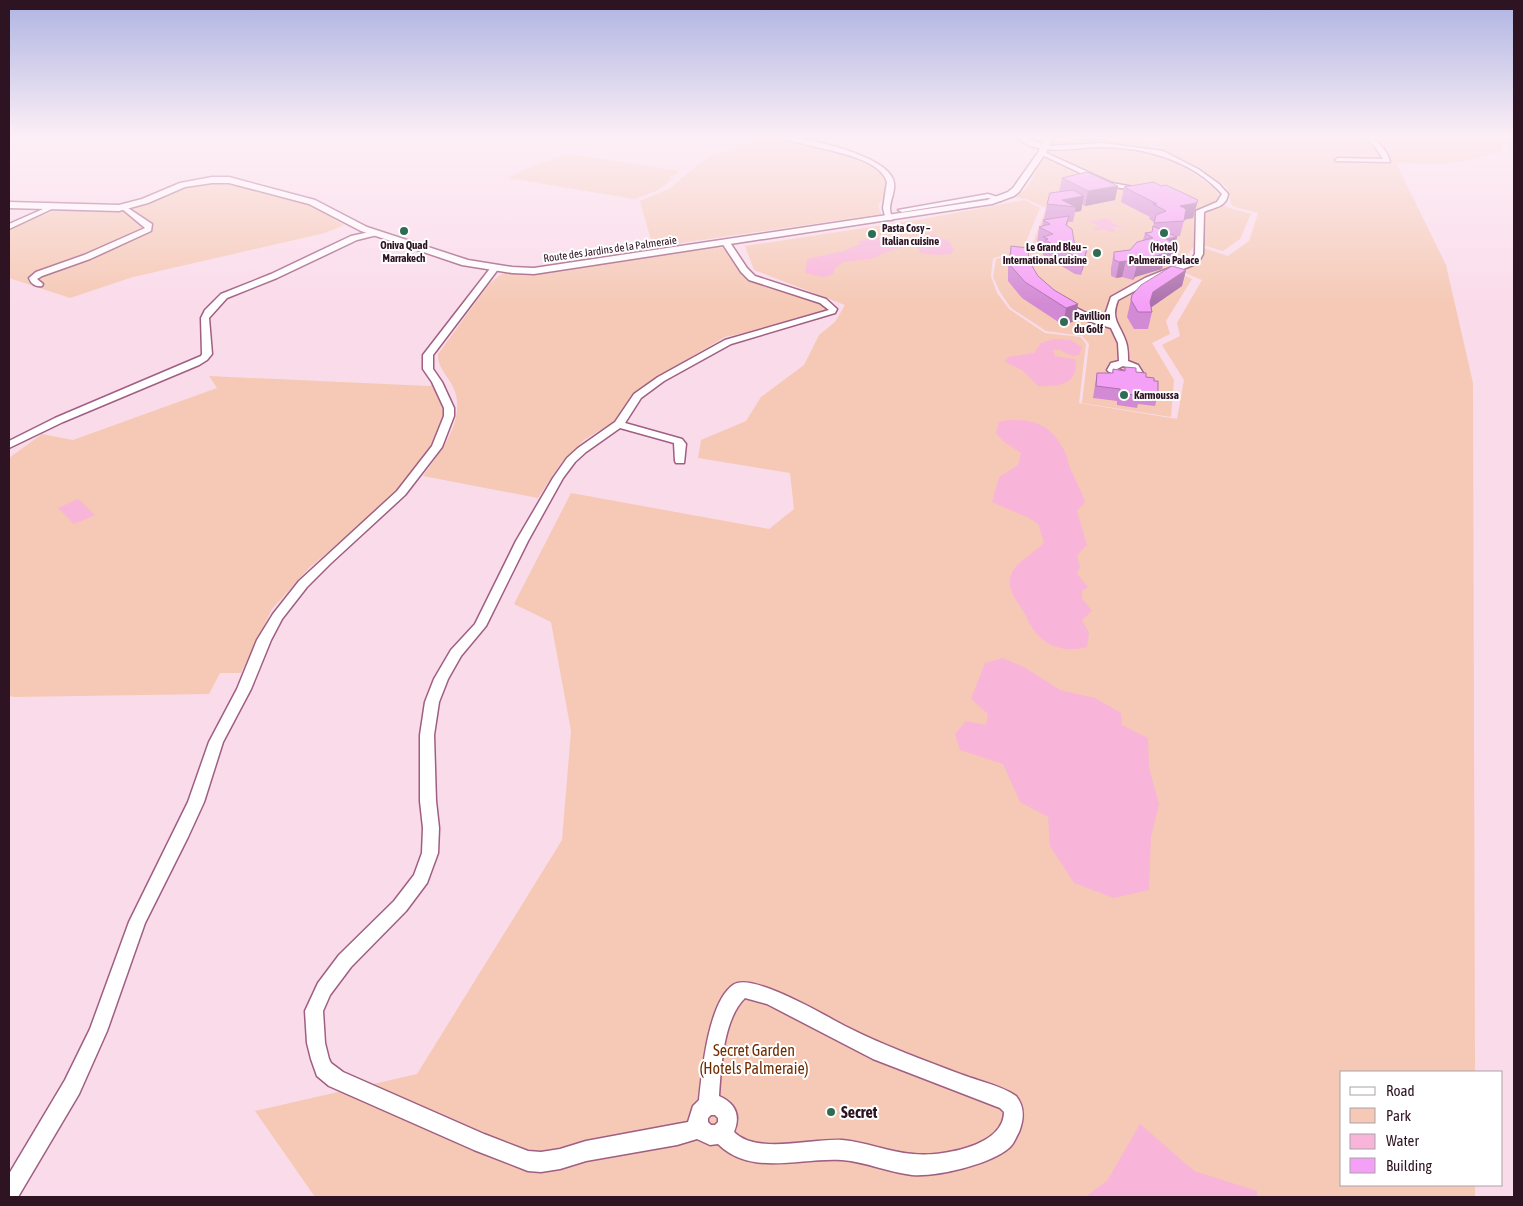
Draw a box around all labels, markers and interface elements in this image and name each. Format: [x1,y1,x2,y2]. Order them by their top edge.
place label: Pasta Cosy – Italian cuisine [882,222,939,247]
marker: Oniva Quad Marrakech [398,225,410,237]
marker: (Hotel) Palmeraie Palace [1158,227,1170,239]
marker: Pasta Cosy – Italian cuisine [866,228,878,240]
street label: Route des Jardins de la Palmeraie [543,234,677,264]
place label: Oniva Quad Marrakech [380,239,428,264]
place label: Le Grand Bleu – International cuisine [1003,241,1088,266]
place label: (Hotel) Palmeraie Palace [1129,241,1199,266]
marker: Le Grand Bleu – International cuisine [1091,247,1103,259]
place label: Pavillion du Golf [1074,310,1110,335]
marker: Pavillion du Golf [1058,316,1070,328]
marker: Karmoussa [1118,389,1130,401]
place label: Karmoussa [1134,389,1179,401]
park label: Secret Garden (Hotels Palmeraie) [699,1041,809,1078]
legend [1340,1071,1503,1186]
text: Road [1386,1082,1415,1099]
place label: Secret [841,1103,878,1121]
marker: Secret [825,1106,837,1118]
text: Park [1386,1107,1411,1124]
text: Water [1386,1132,1419,1149]
text: Building [1386,1157,1432,1174]

